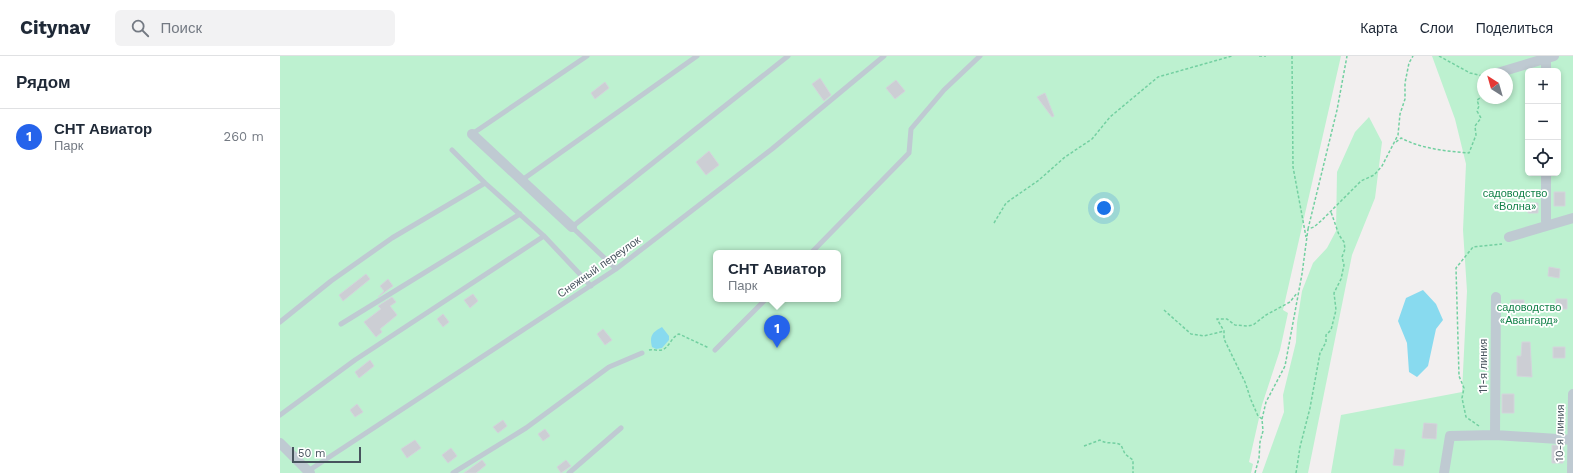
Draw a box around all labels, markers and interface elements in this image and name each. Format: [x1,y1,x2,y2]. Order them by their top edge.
search box [115,10,395,46]
text: Citynav [20,16,91,39]
icon: search [129,17,151,39]
text: Поиск [161,19,202,37]
text: Карта [1360,20,1398,36]
text: Слои [1420,20,1454,36]
text: Поделиться [1476,20,1553,36]
north arrow [1477,68,1513,104]
map controls [1525,68,1561,176]
button: + [1525,68,1561,104]
text: Рядом [16,72,71,92]
button: − [1525,104,1561,140]
text: СНТ Авиатор [54,120,152,138]
text: 1 [26,129,32,144]
text: 260 m [224,129,264,144]
text: Парк [54,138,84,153]
button: locate [1525,140,1561,176]
park label: садоводство «Волна» [1483,187,1547,213]
your location [1094,198,1114,218]
street label: Снежный переулок [555,233,643,300]
popup [713,250,841,302]
text: СНТ Авиатор [728,260,826,278]
text: Парк [728,278,757,293]
park label: садоводство «Авангард» [1497,301,1561,327]
pin: 1 [764,315,790,348]
street label: 11-я линия [1477,339,1490,393]
street label: 10-я линия [1553,404,1567,462]
scale bar [292,445,361,464]
text: 50 m [298,447,325,460]

